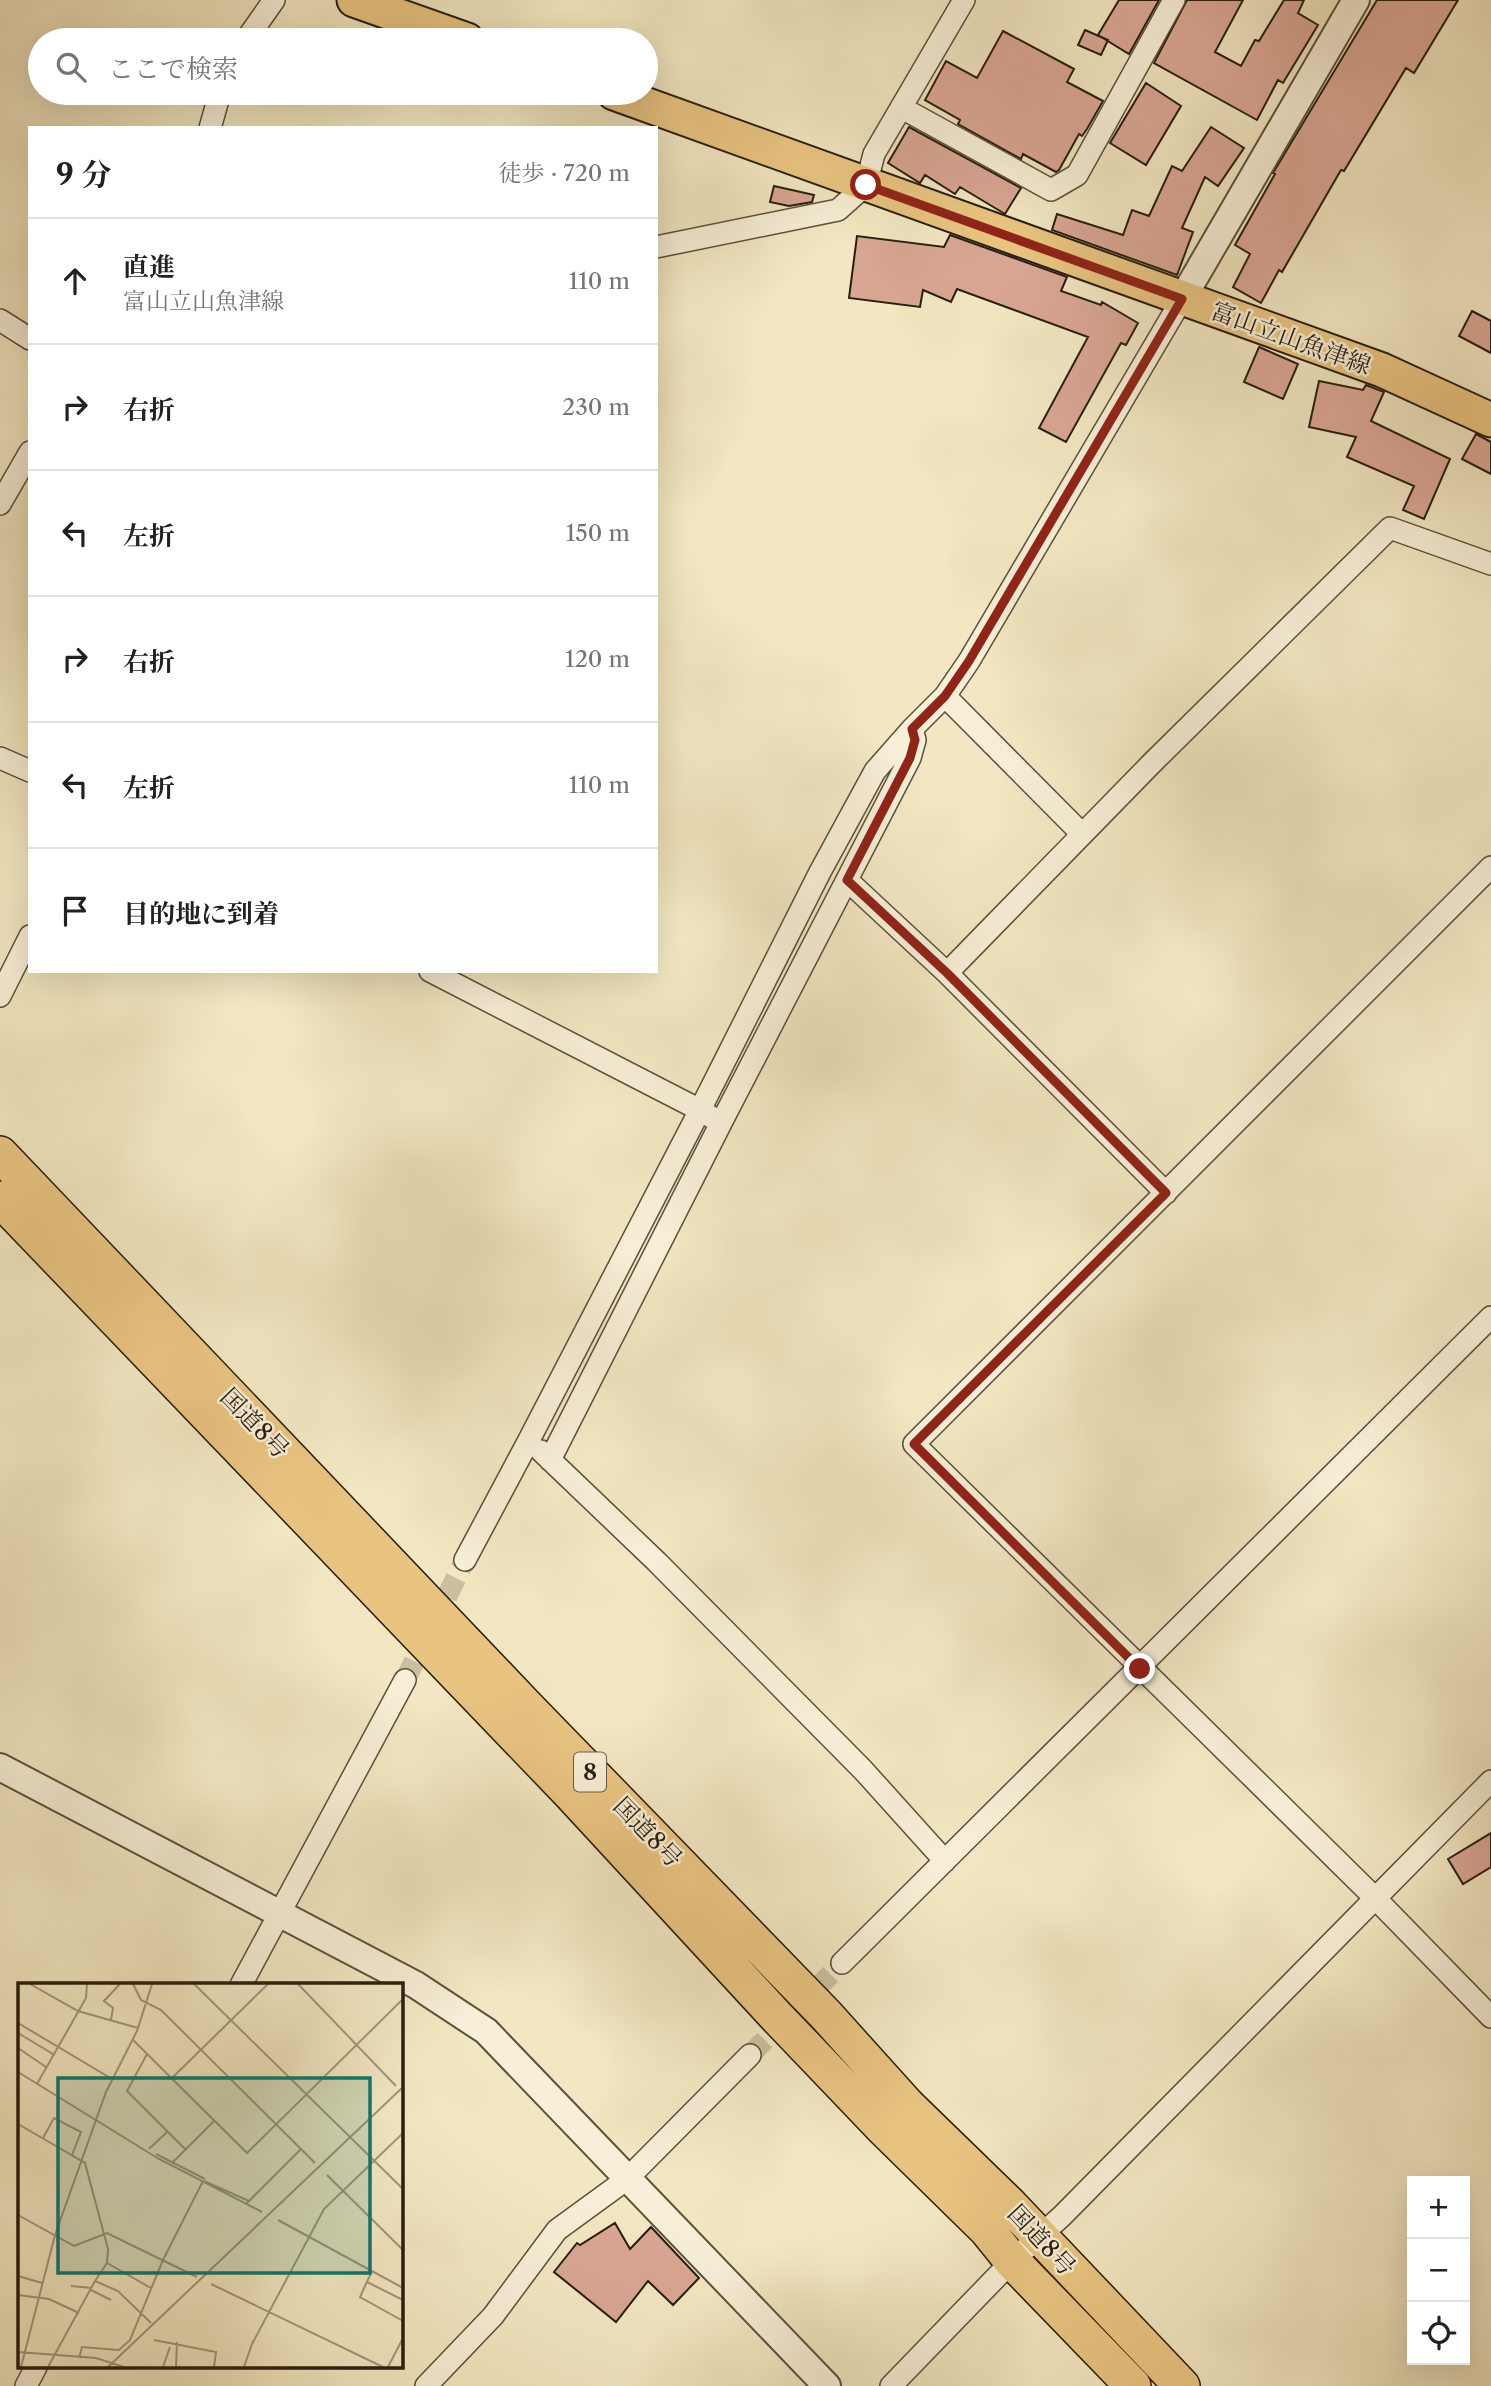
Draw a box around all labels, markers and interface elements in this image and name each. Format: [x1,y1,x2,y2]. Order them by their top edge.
search box [28,28,658,105]
icon: search [52,48,90,86]
text: ここで検索 [108,53,238,85]
text: 9 分 [56,156,111,193]
text: 徒歩 · 720 m [499,159,630,187]
route start [850,169,881,200]
text: 直進 [123,251,175,283]
icon: ahead [56,262,94,300]
text: 110 m [569,267,630,295]
text: 富山立山魚津線 [123,287,284,315]
street label: 富山立山魚津線 [1207,296,1375,380]
icon: right [56,388,94,426]
text: 230 m [562,393,630,421]
text: 右折 [123,394,175,426]
icon: left [56,514,94,552]
text: 150 m [566,519,630,547]
text: 左折 [123,520,175,552]
icon: right [56,640,94,678]
text: 120 m [565,645,630,673]
text: 右折 [123,646,175,678]
icon: left [56,766,94,804]
text: 110 m [569,771,630,799]
text: 左折 [123,772,175,804]
icon: arrive [56,892,94,930]
text: 目的地に到着 [123,898,279,930]
street label: 国道8号 [215,1382,295,1464]
route end [1124,1653,1155,1684]
road number: 8 [574,1752,606,1792]
street label: 国道8号 [608,1791,688,1873]
inset map [18,1983,402,2368]
map controls [1407,2176,1470,2365]
button: + [1407,2176,1470,2239]
street label: 国道8号 [1002,2199,1082,2281]
button: − [1407,2239,1470,2302]
button: locate [1407,2302,1470,2365]

